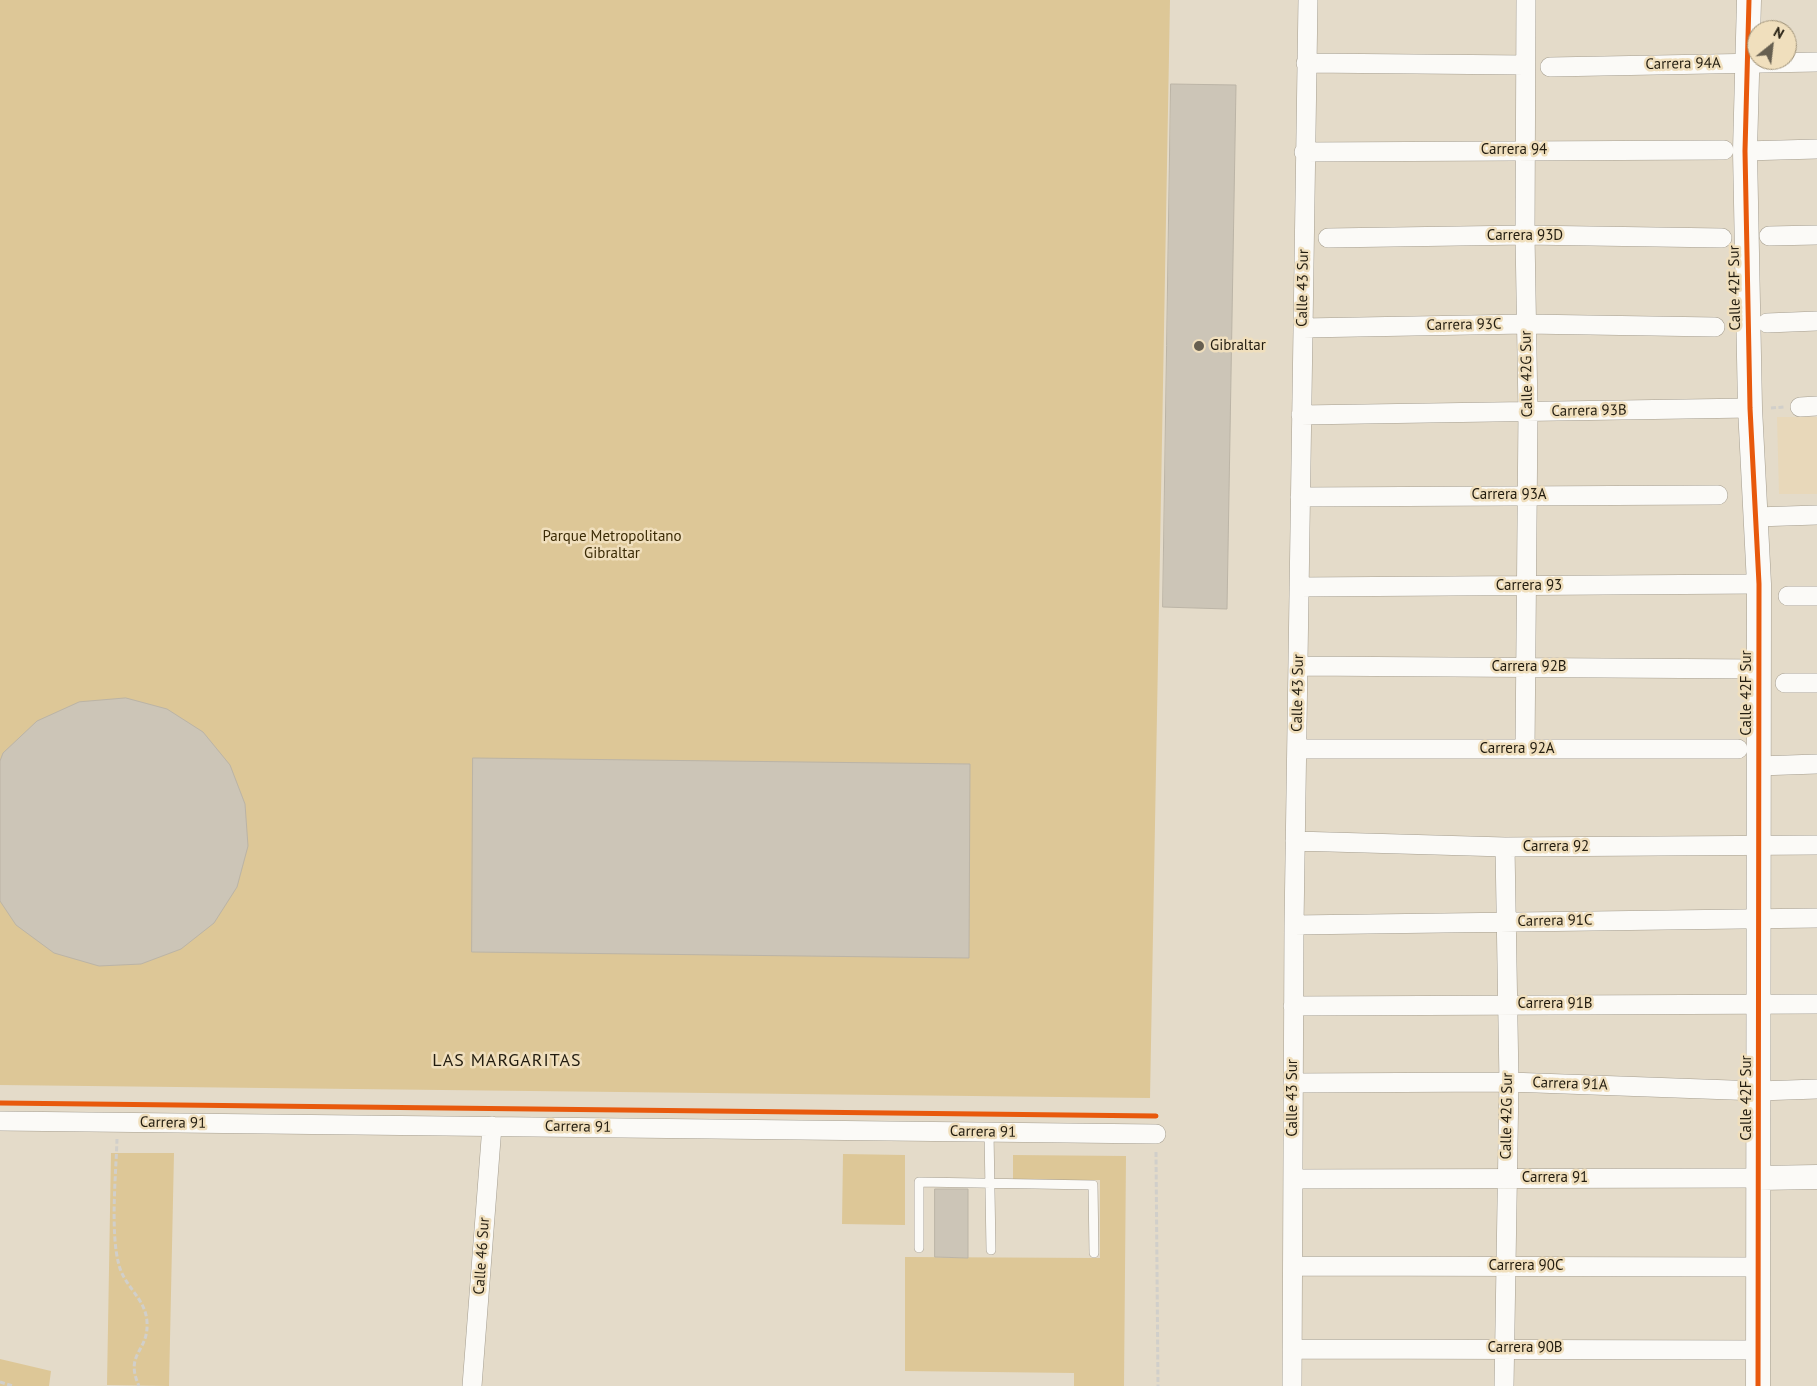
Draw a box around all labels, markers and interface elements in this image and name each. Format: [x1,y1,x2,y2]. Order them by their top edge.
north arrow [1747,20,1797,70]
text: N [1770,23,1787,43]
street label: Carrera 94A [1645,54,1721,74]
street label: Carrera 94 [1481,141,1547,159]
street label: Carrera 93D [1487,227,1563,245]
street label: Calle 42F Sur [1725,245,1745,331]
street label: Calle 43 Sur [1293,249,1313,327]
street label: Carrera 93C [1426,315,1502,335]
street label: Calle 42G Sur [1517,330,1537,418]
place label: Gibraltar [1210,337,1266,355]
marker: Gibraltar [1192,339,1206,353]
street label: Carrera 93B [1551,401,1627,421]
street label: Carrera 93A [1471,486,1547,504]
park label: Parque Metropolitano Gibraltar [542,528,682,563]
street label: Carrera 93 [1496,577,1562,595]
street label: Calle 42F Sur [1738,650,1756,736]
street label: Calle 43 Sur [1288,654,1308,732]
street label: Carrera 92B [1491,658,1567,676]
street label: Carrera 92A [1479,740,1555,758]
street label: Carrera 92 [1523,838,1589,856]
street label: Carrera 91C [1517,911,1593,931]
street label: Carrera 91B [1517,995,1593,1013]
district label: LAS MARGARITAS [431,1050,583,1072]
street label: Calle 42F Sur [1738,1055,1756,1141]
street label: Calle 43 Sur [1284,1059,1302,1137]
street label: Calle 42G Sur [1497,1072,1517,1160]
street label: Carrera 91A [1532,1074,1608,1094]
street label: Carrera 91 [140,1113,206,1133]
street label: Carrera 91 [545,1117,611,1137]
street label: Carrera 91 [950,1122,1016,1142]
street label: Carrera 91 [1522,1169,1588,1187]
street label: Calle 46 Sur [470,1217,494,1295]
street label: Carrera 90C [1488,1257,1564,1275]
street label: Carrera 90B [1487,1339,1563,1357]

